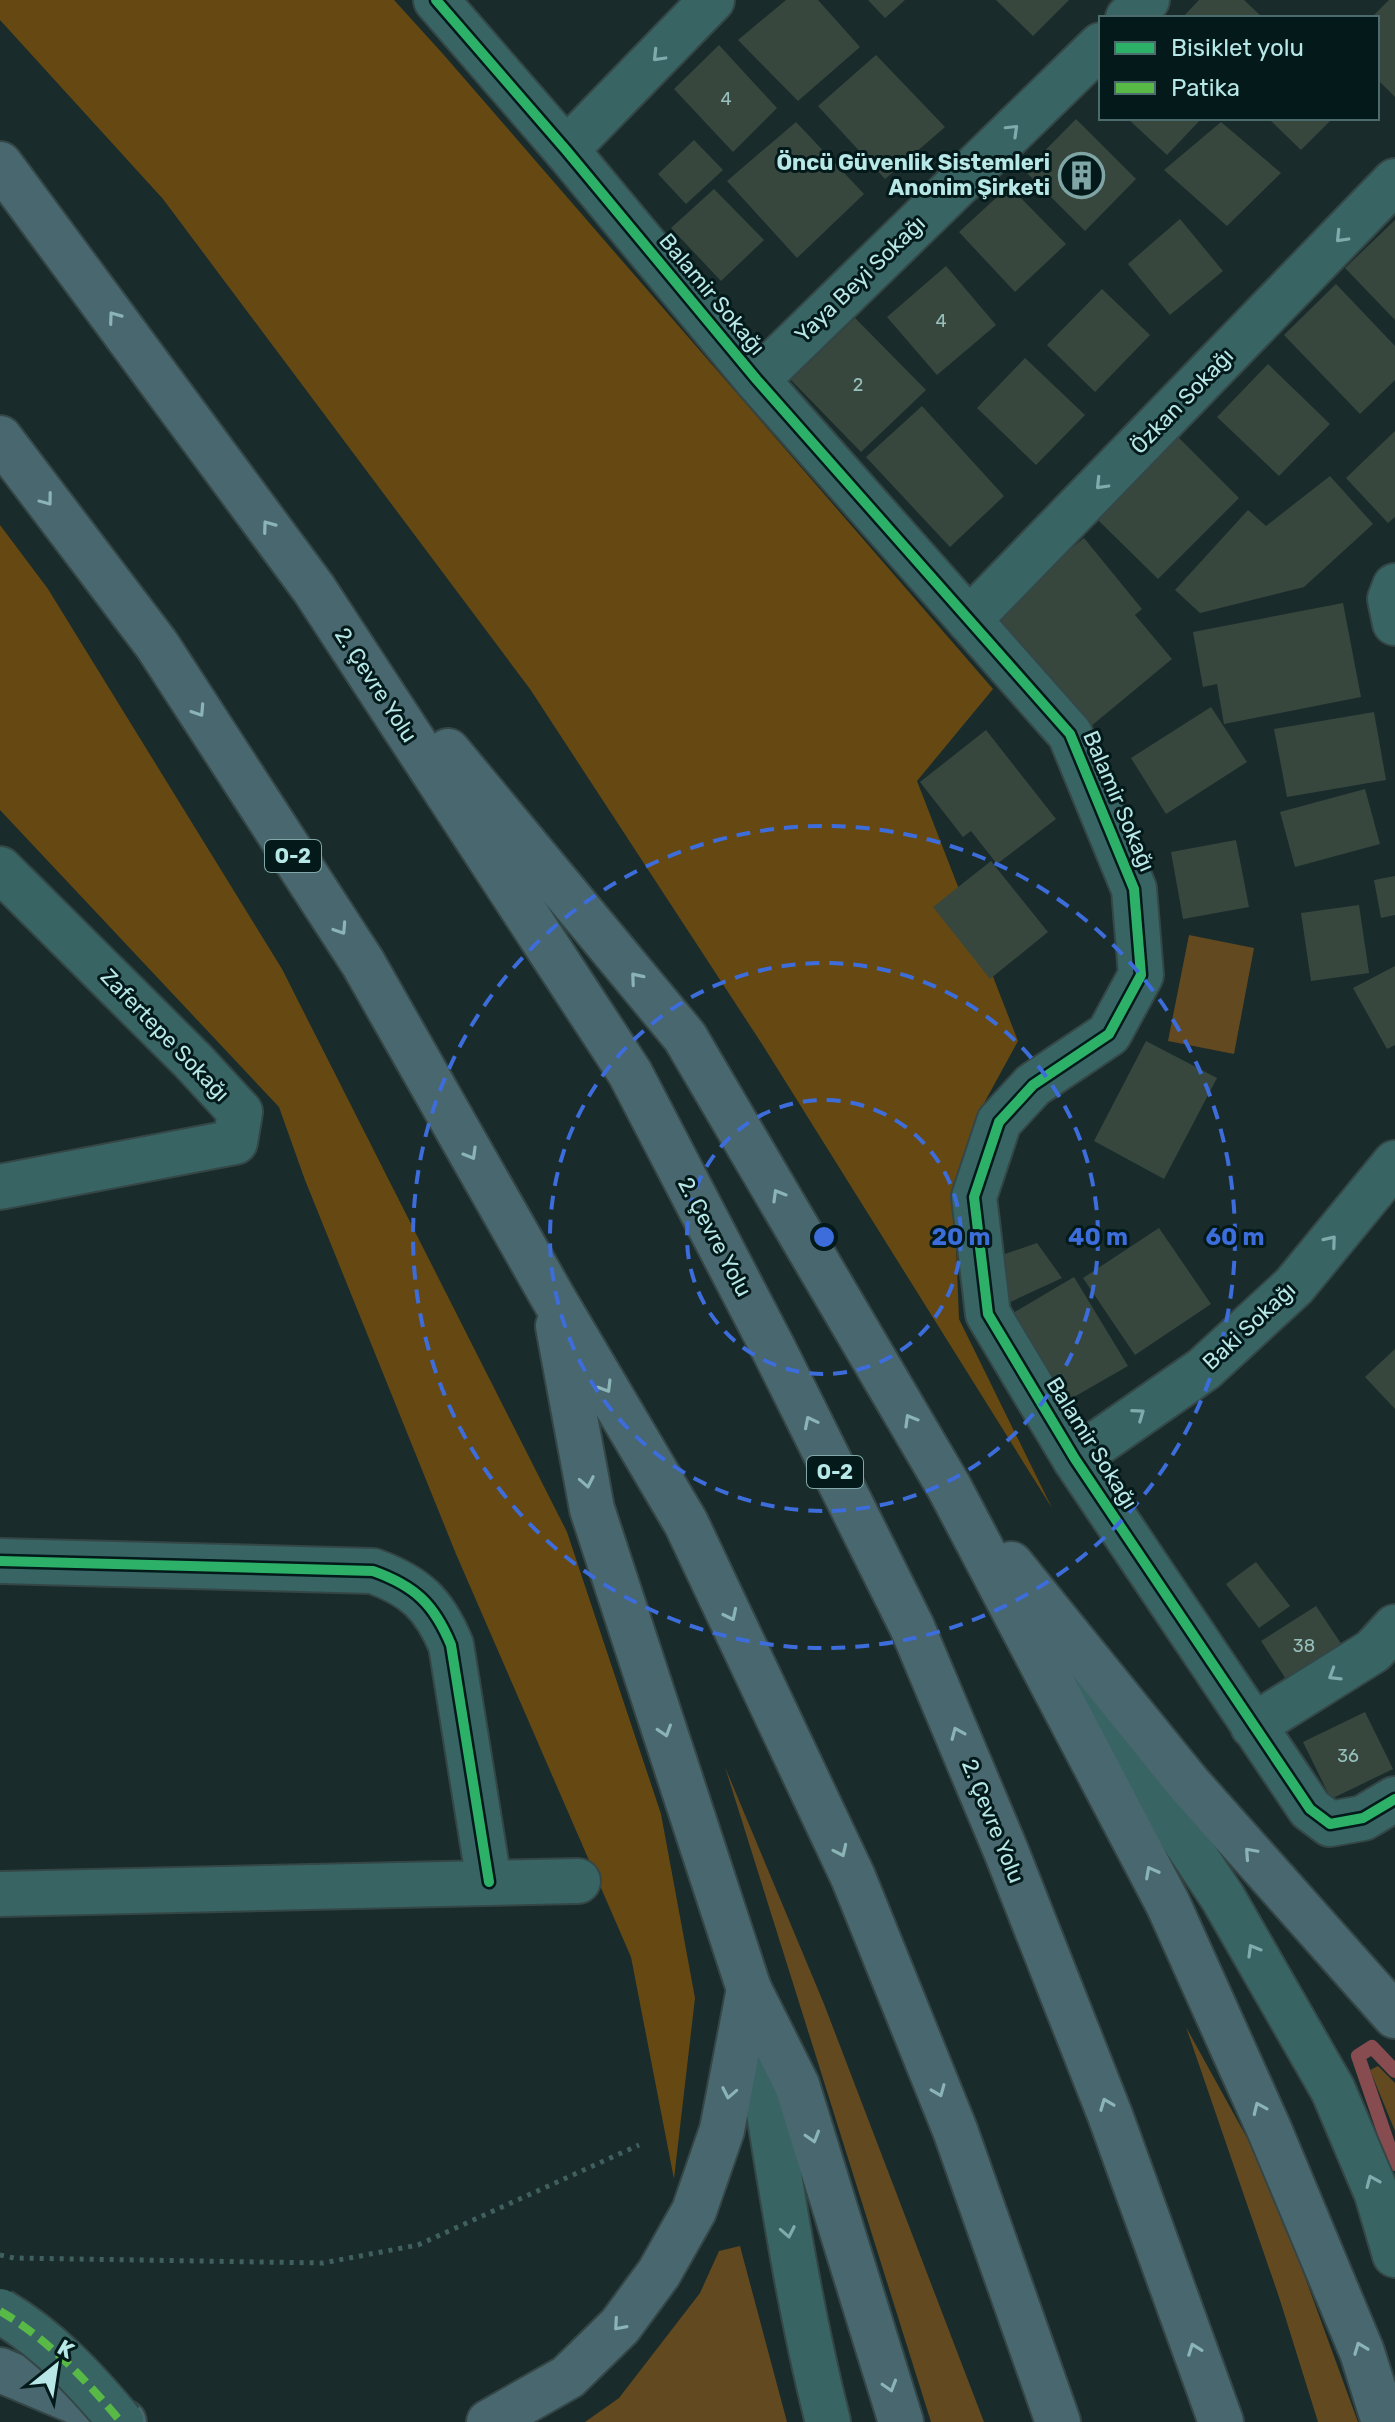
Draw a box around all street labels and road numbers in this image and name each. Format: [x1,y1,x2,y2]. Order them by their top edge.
street label: Yaya Beyi Sokağı [789,210,931,348]
street label: Balamir Sokağı [653,228,771,360]
street label: Özkan Sokağı [1125,343,1239,459]
street label: 2. Çevre Yolu [329,623,423,747]
street label: Balamir Sokağı [1077,726,1161,876]
road number: O-2 [265,840,321,872]
street label: Zafertepe Sokağı [95,963,235,1107]
street label: 2. Çevre Yolu [672,1173,758,1301]
street label: Baki Sokağı [1197,1276,1301,1376]
street label: Balamir Sokağı [1041,1372,1143,1514]
road number: O-2 [807,1456,863,1488]
street label: 2. Çevre Yolu [956,1755,1030,1887]

